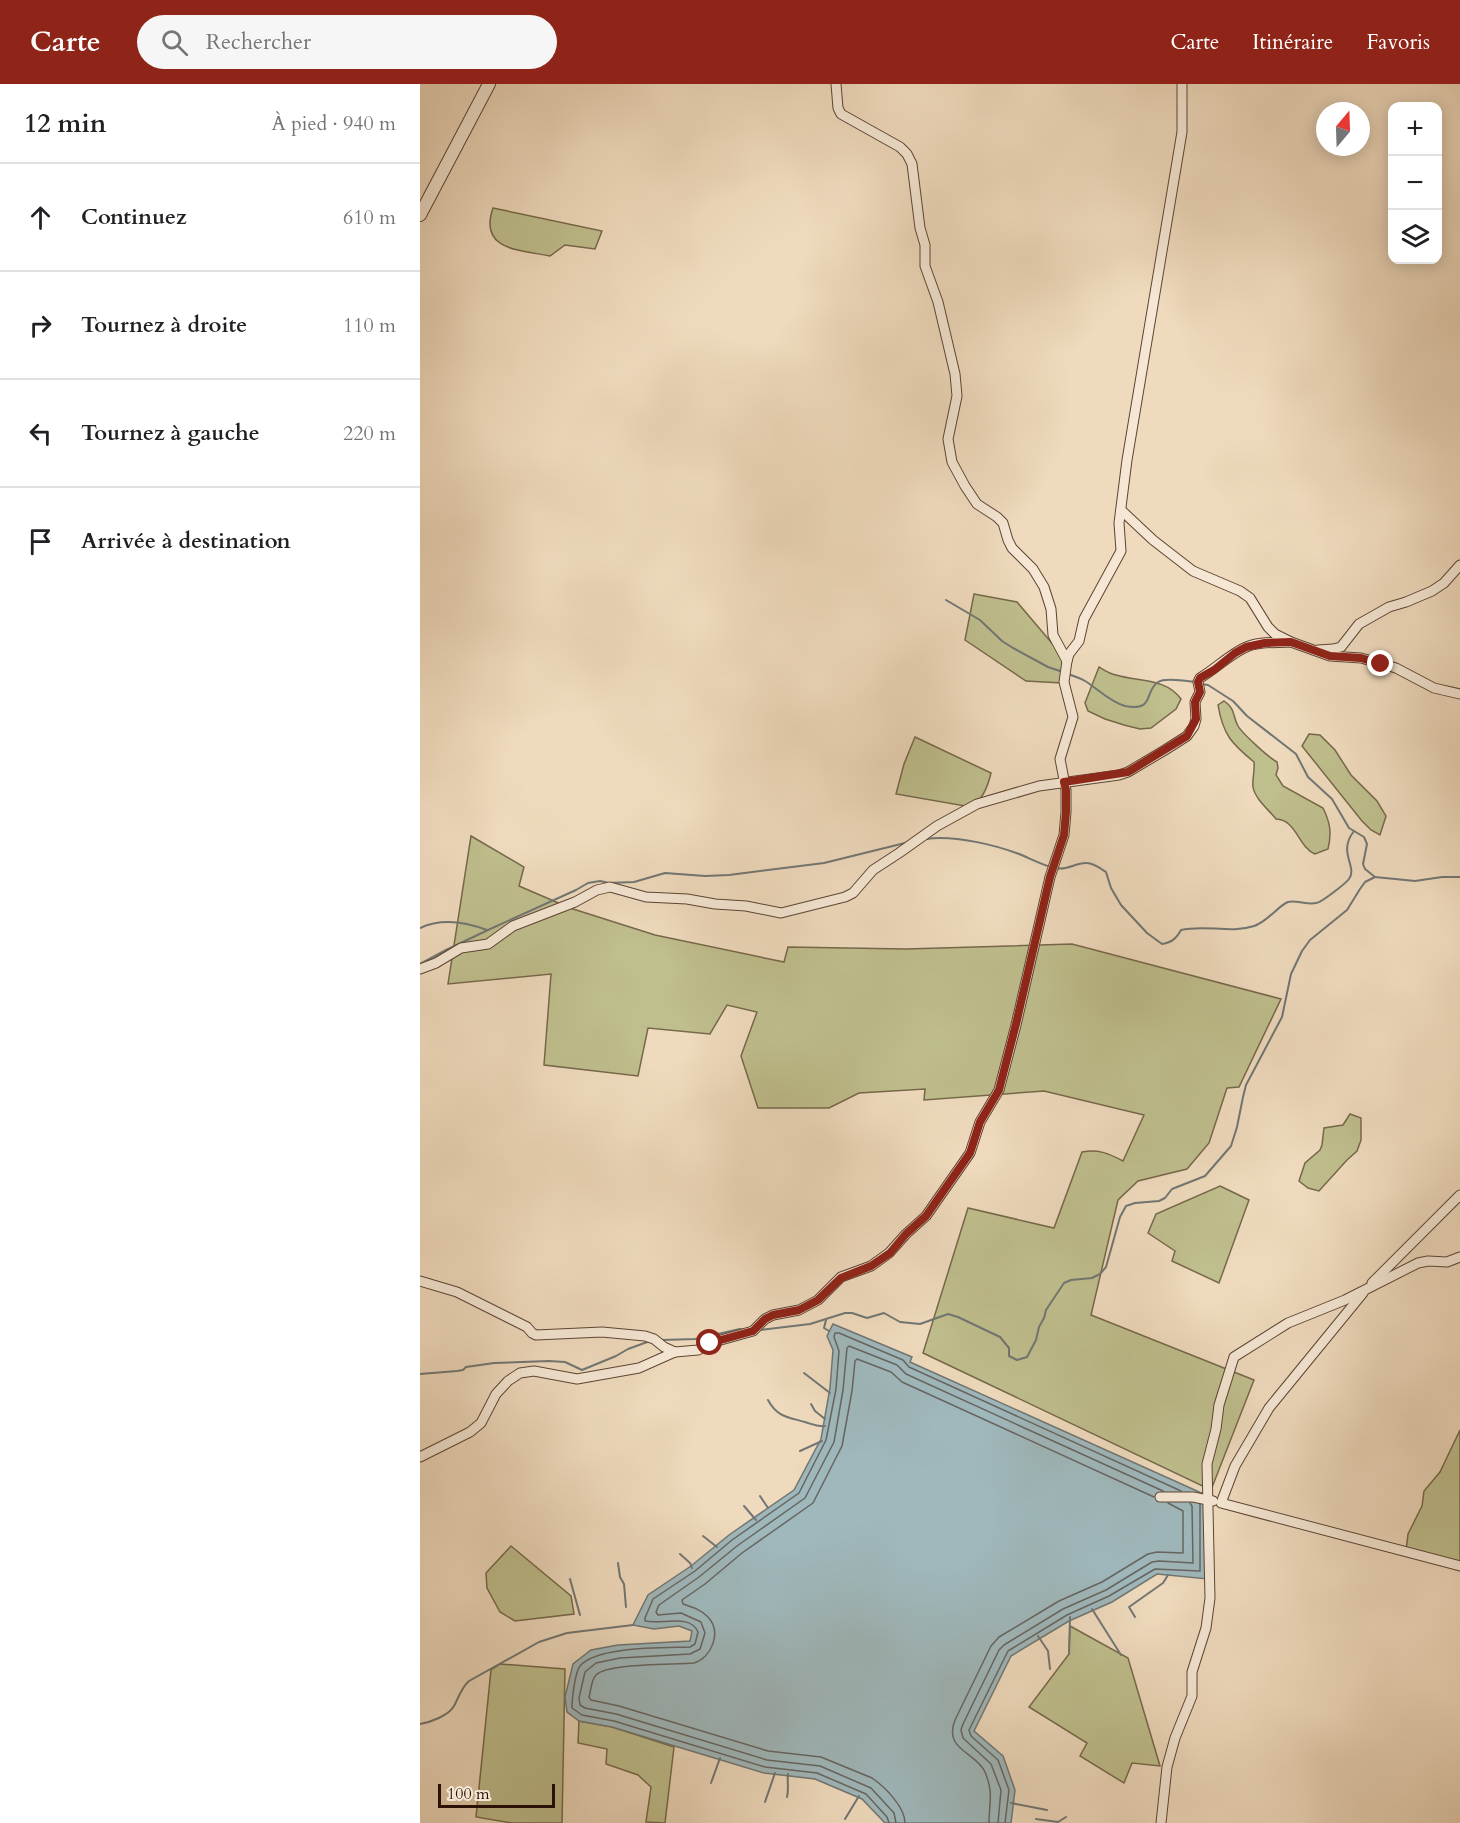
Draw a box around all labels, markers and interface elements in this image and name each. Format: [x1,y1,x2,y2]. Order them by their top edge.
search box [137,15,557,69]
text: Carte [30,23,101,61]
icon: search [158,26,191,59]
text: Rechercher [206,27,311,57]
text: Carte [1170,28,1219,57]
text: Itinéraire [1252,28,1333,57]
text: Favoris [1366,28,1430,57]
north arrow [1316,102,1370,156]
map controls [1388,102,1442,264]
button: + [1388,102,1442,156]
text: 12 min [24,106,107,141]
text: À pied · 940 m [272,110,396,137]
button: − [1388,156,1442,210]
icon: ahead [24,201,57,234]
text: Continuez [81,202,187,232]
text: 610 m [343,204,396,231]
button: layers [1388,210,1442,264]
icon: right [24,309,57,342]
text: Tournez à droite [81,310,247,340]
text: 110 m [343,312,396,339]
icon: left [24,417,57,450]
text: Tournez à gauche [81,418,260,448]
text: 220 m [343,420,396,447]
icon: arrive [24,525,57,558]
text: Arrivée à destination [81,526,291,556]
route end [1367,650,1393,676]
route start [696,1329,722,1355]
scale bar [438,1781,555,1808]
text: 100 m [447,1783,489,1805]

